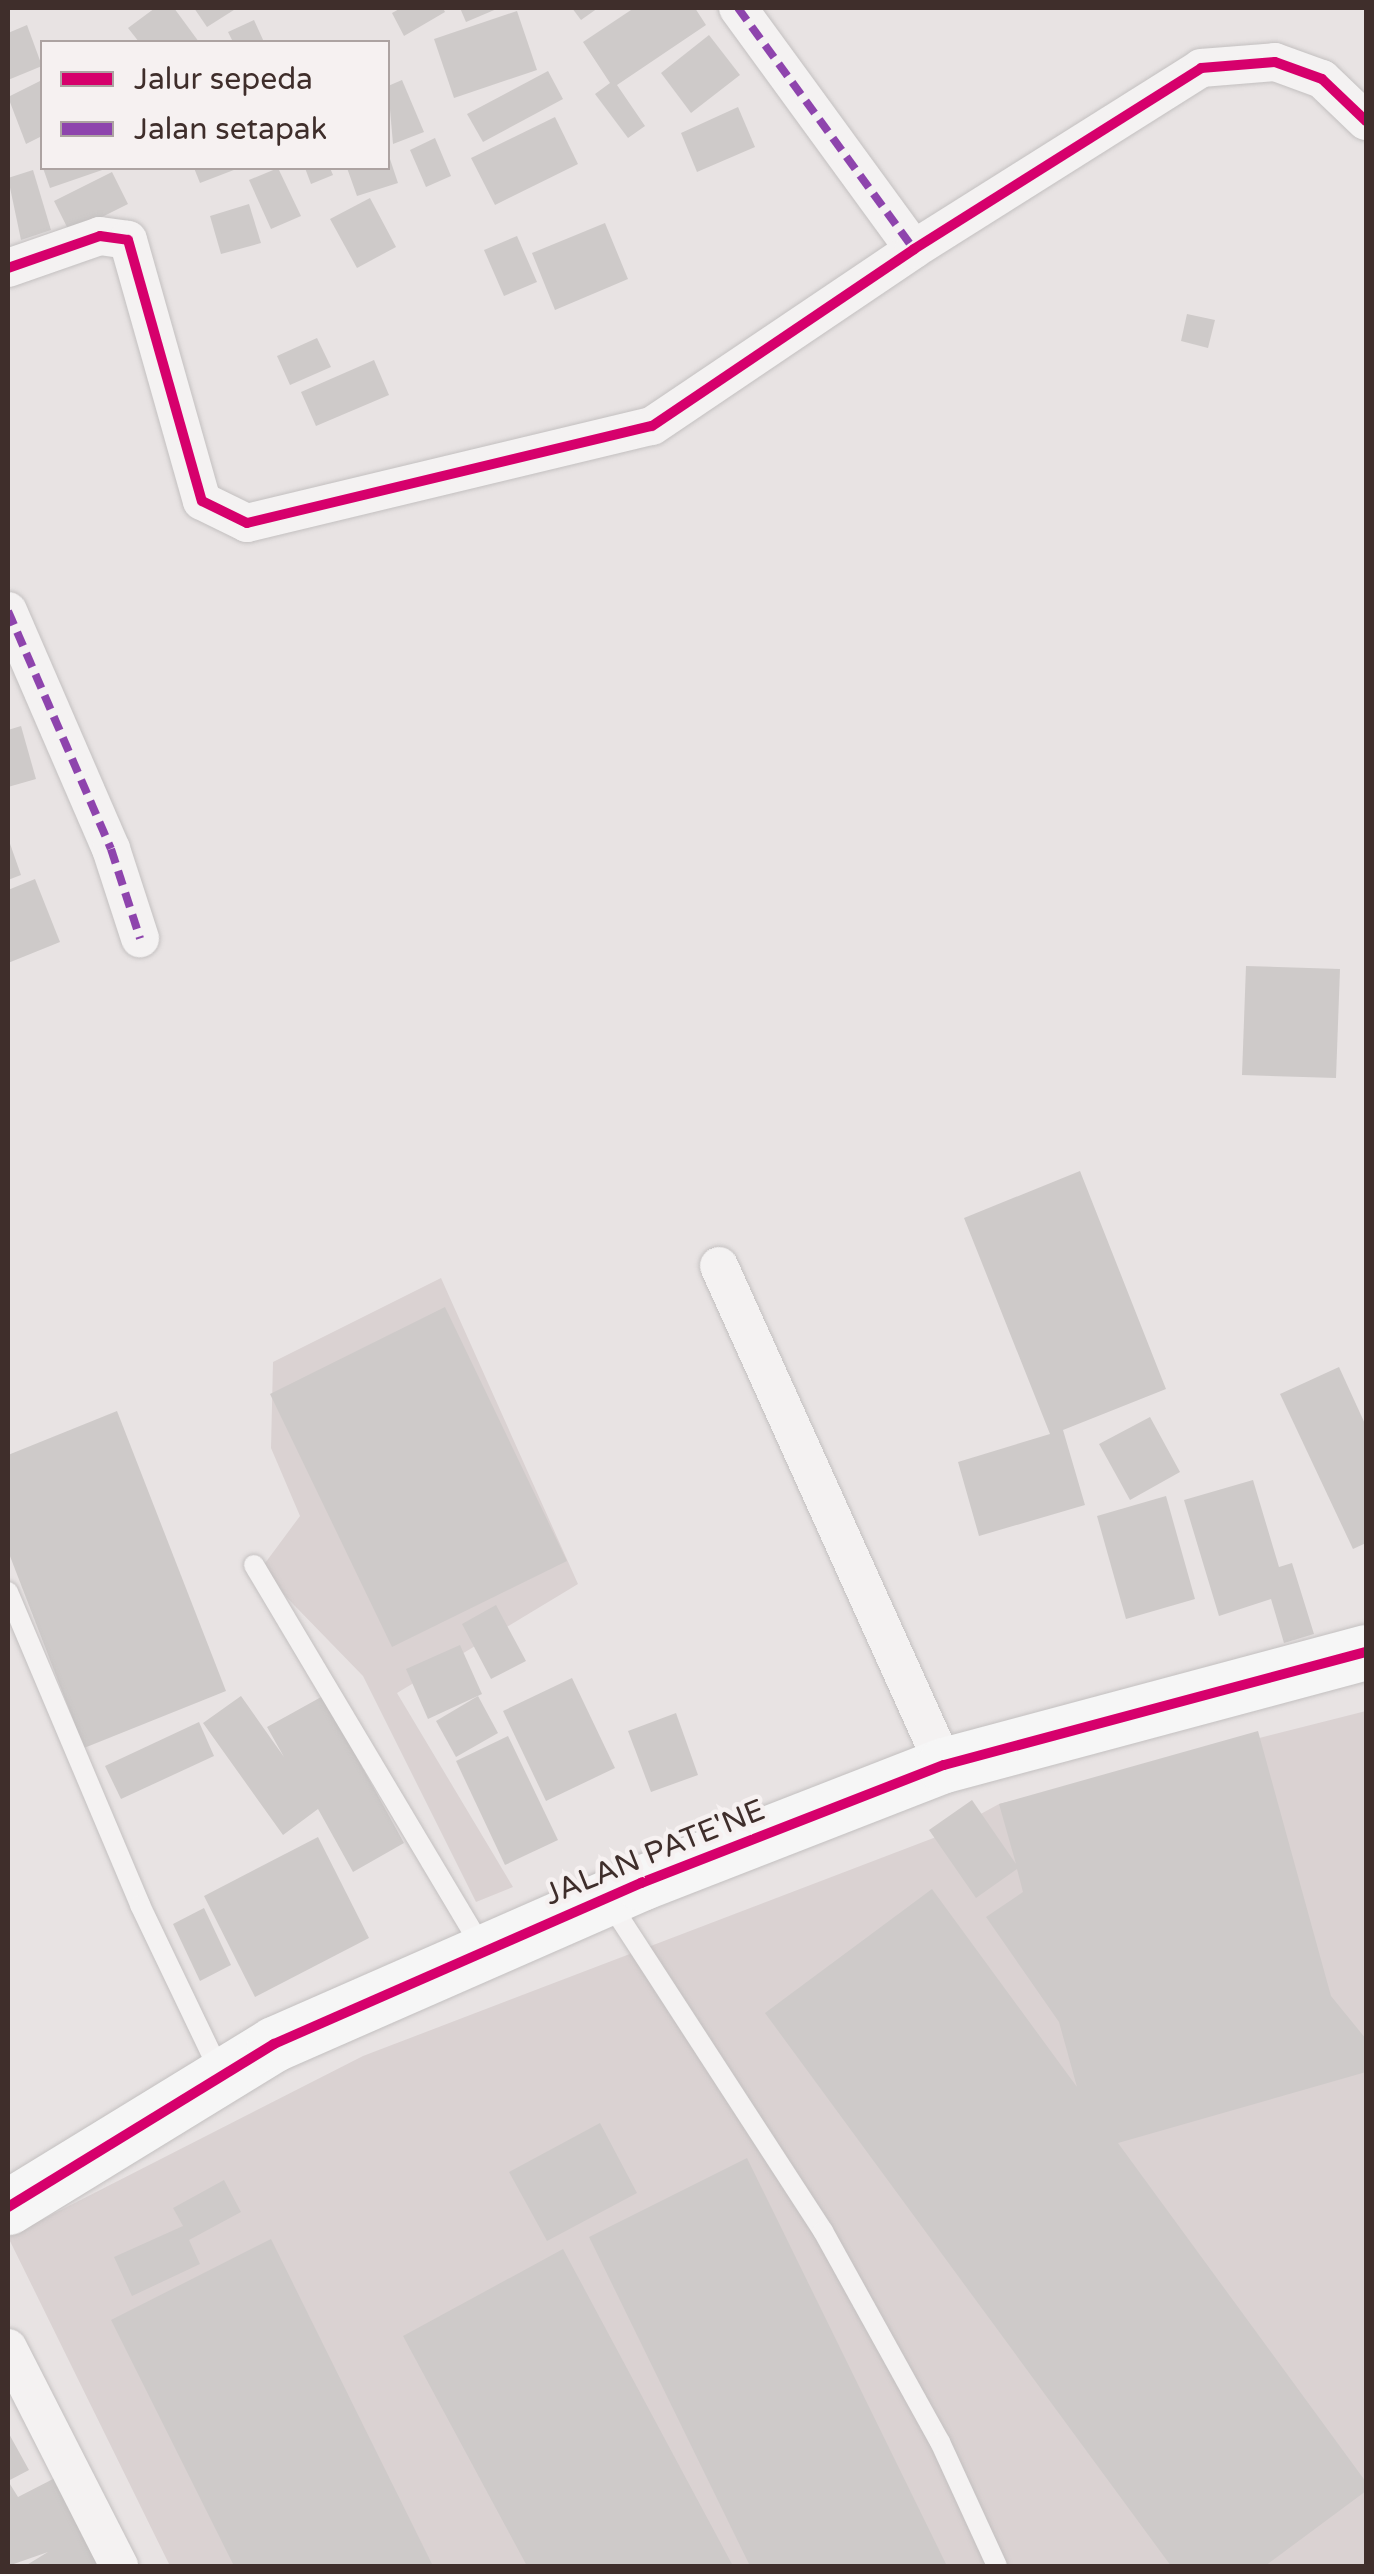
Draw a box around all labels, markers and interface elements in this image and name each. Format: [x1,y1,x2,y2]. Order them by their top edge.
legend [40,40,390,170]
text: Jalur sepeda [134,61,313,98]
text: Jalan setapak [134,111,327,148]
street label: JALAN PATE'NE [540,1792,770,1914]

